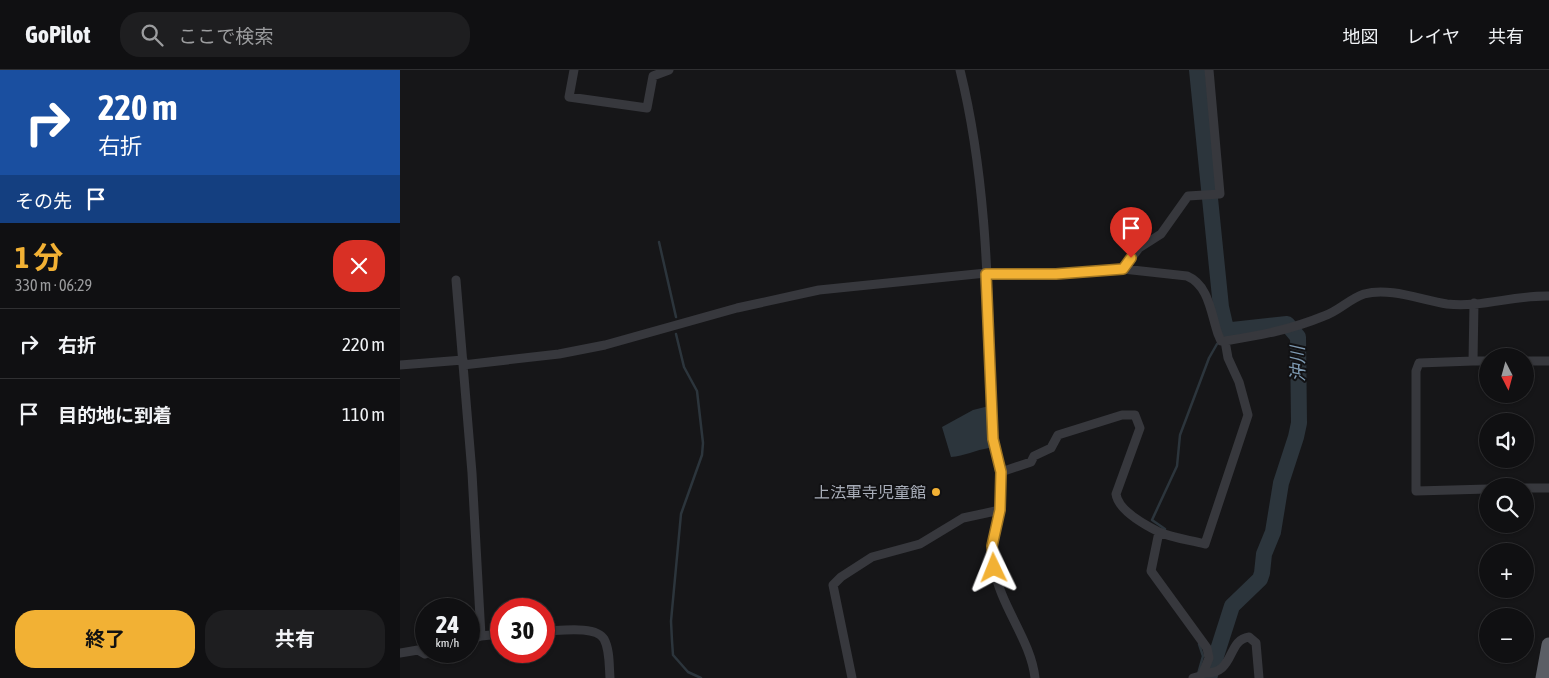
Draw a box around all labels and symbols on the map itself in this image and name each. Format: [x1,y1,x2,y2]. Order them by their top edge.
pin [1110,207,1152,258]
water label: 沖川 [1287,344,1308,382]
north arrow [1479,348,1534,402]
place label: 上法軍寺児童館 [814,483,926,501]
marker: 上法軍寺児童館 [930,486,942,498]
position arrow [967,541,1019,593]
speed limit sign: 30 [490,598,555,663]

